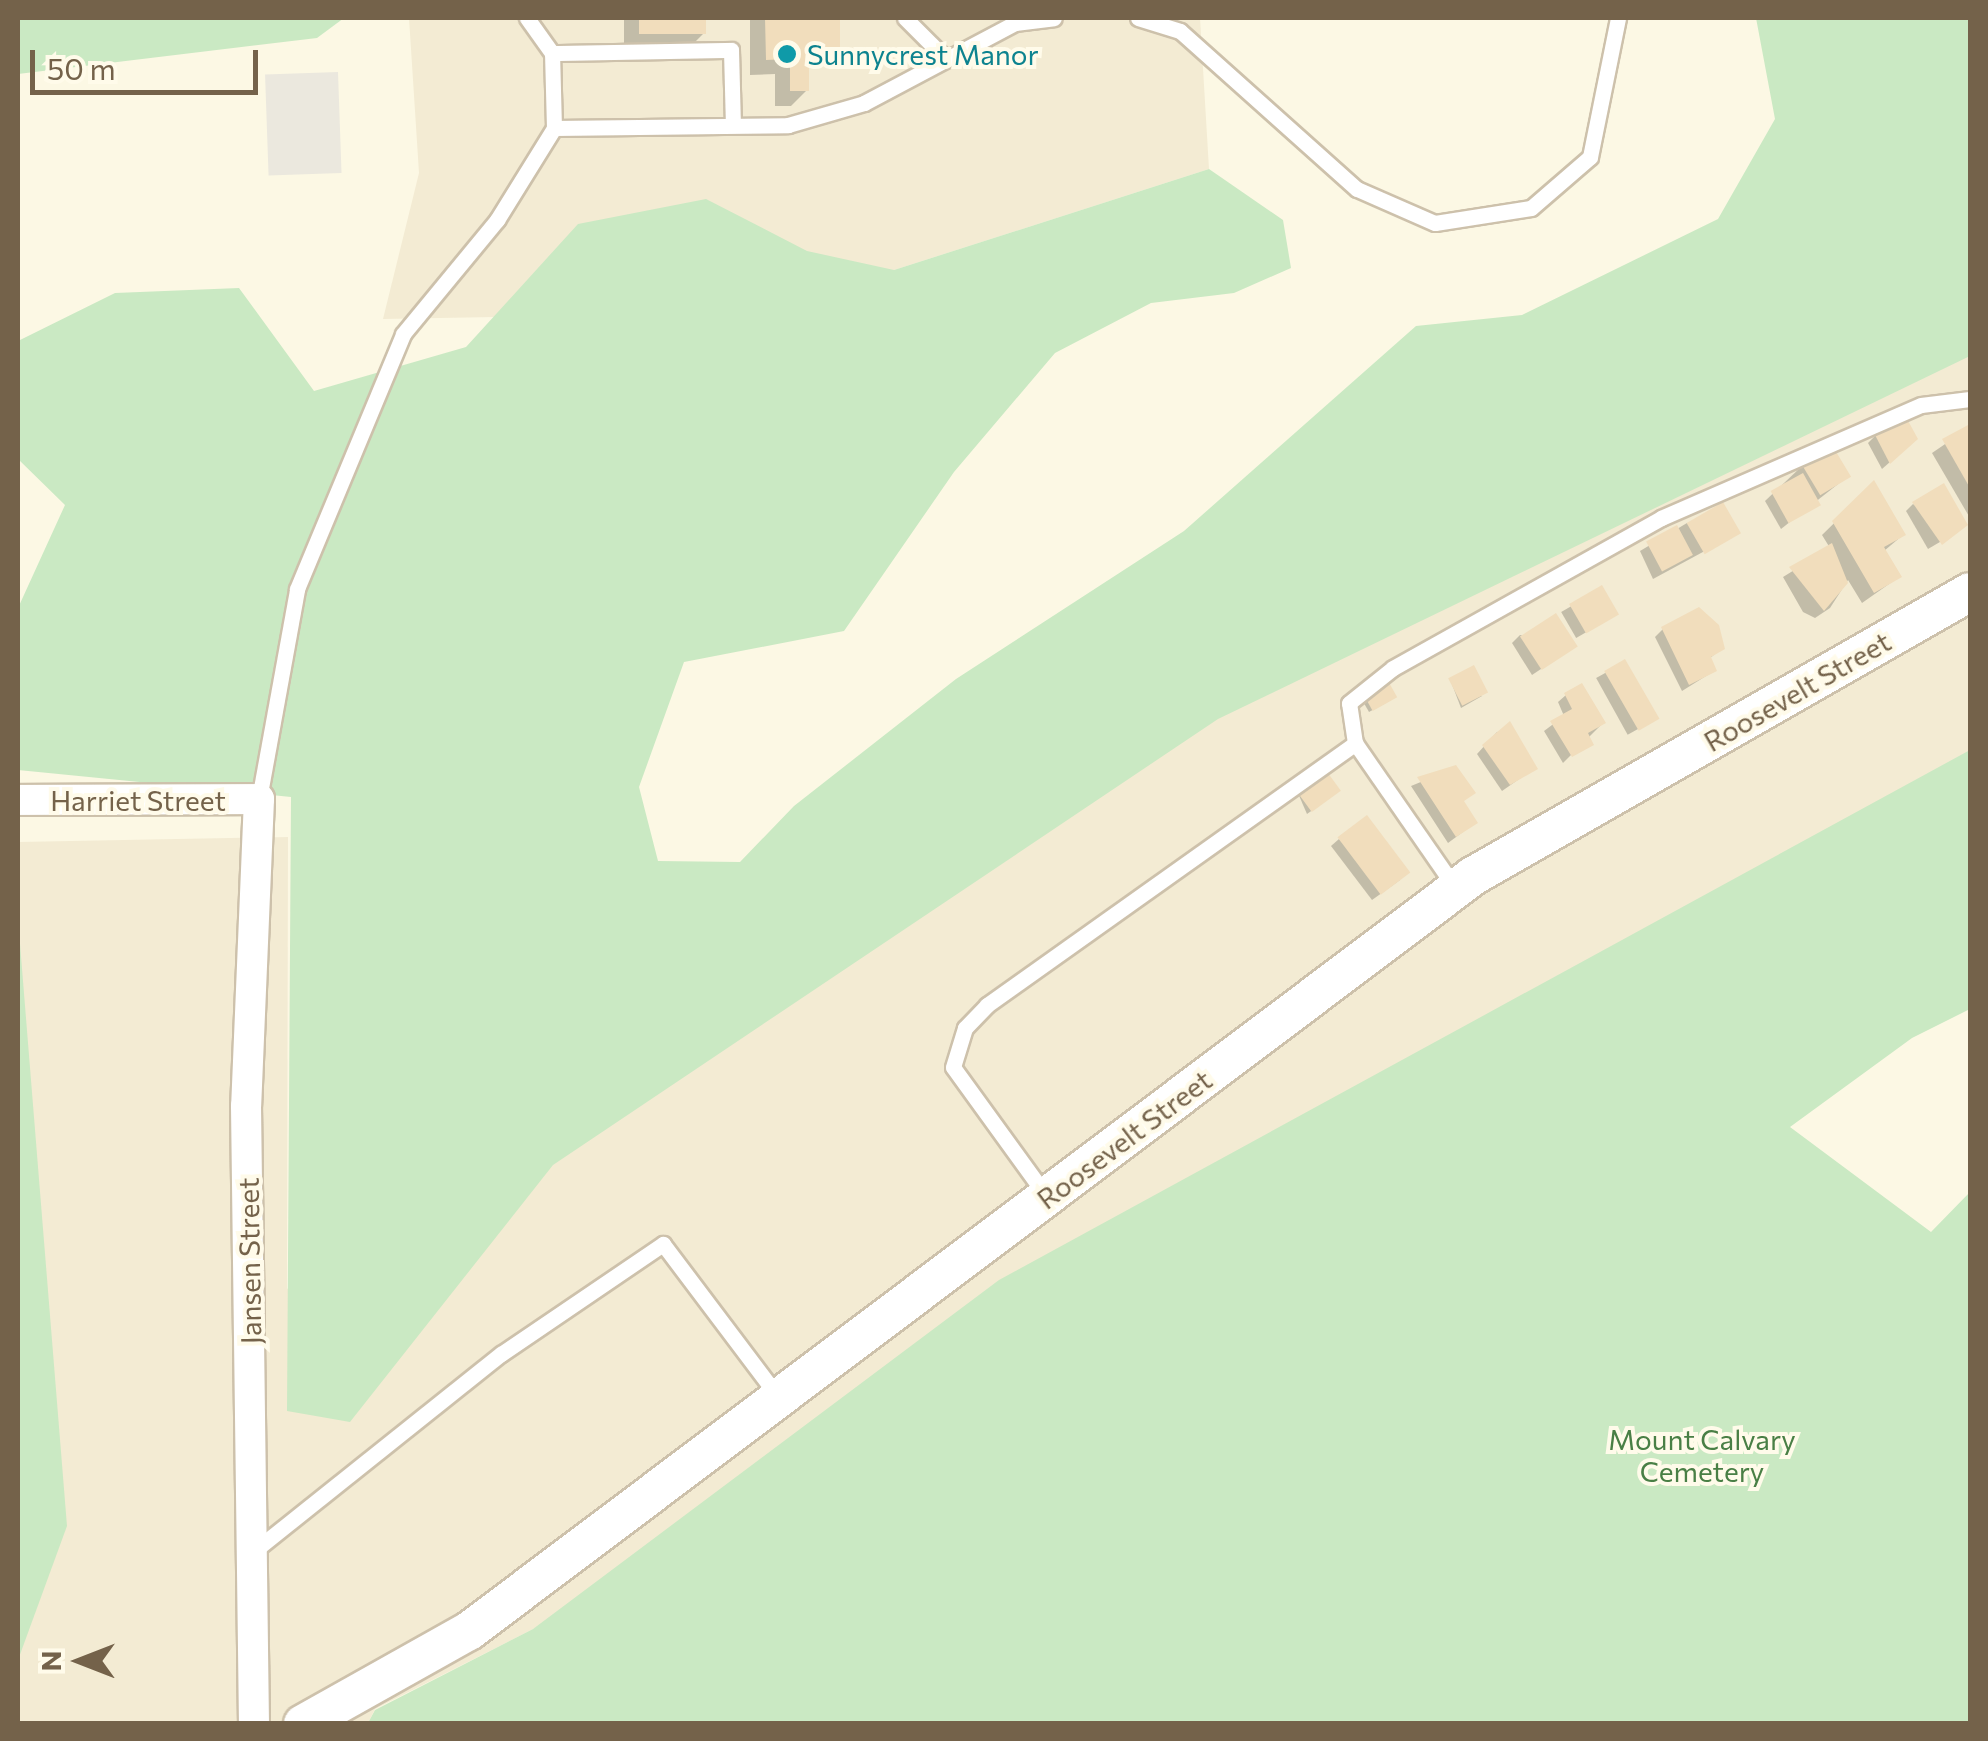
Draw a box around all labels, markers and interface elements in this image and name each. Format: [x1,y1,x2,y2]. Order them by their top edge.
scale bar [35,30,262,92]
place label: Sunnycrest Manor [807,37,1039,71]
marker: Sunnycrest Manor [776,43,798,65]
text: 50 m [47,49,116,86]
street label: Roosevelt Street [1698,624,1896,758]
street label: Harriet Street [50,783,226,817]
street label: Roosevelt Street [1030,1062,1218,1216]
street label: Jansen Street [231,1177,267,1345]
park label: Mount Calvary Cemetery [1608,1422,1796,1488]
north arrow [30,1611,130,1711]
text: N [33,1651,67,1672]

